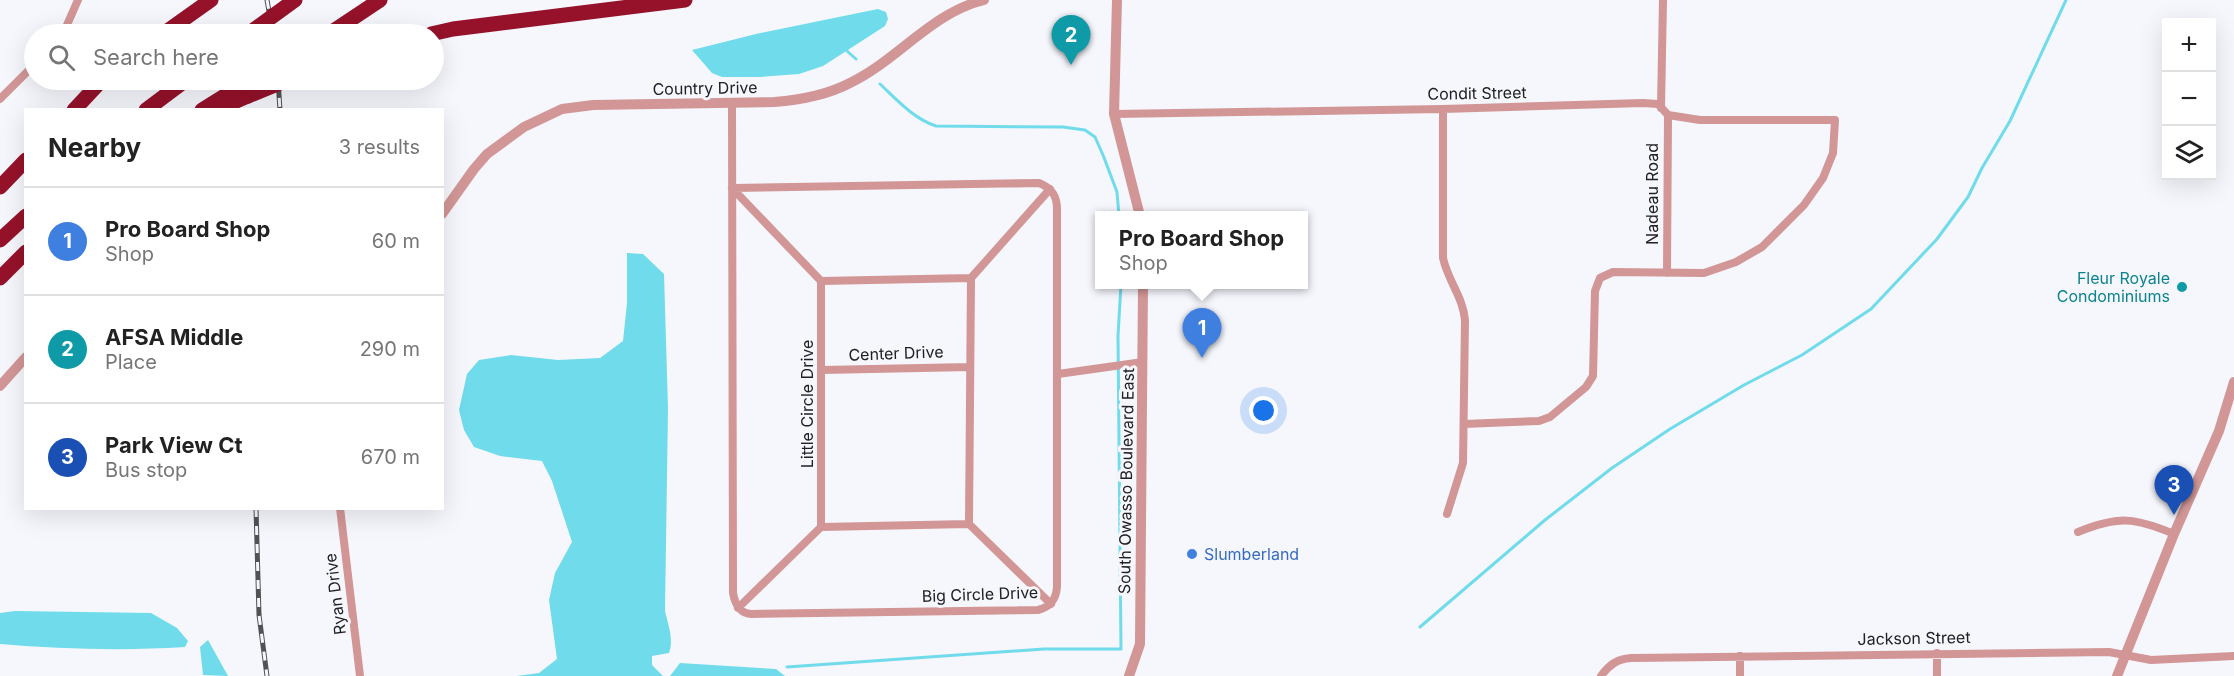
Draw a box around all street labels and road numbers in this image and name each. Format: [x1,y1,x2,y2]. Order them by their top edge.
street label: Country Drive [652,77,758,99]
street label: Condit Street [1427,82,1527,104]
street label: Nadeau Road [1642,143,1662,245]
street label: Little Circle Drive [797,340,817,468]
street label: Center Drive [848,341,944,365]
street label: South Owasso Boulevard East [1114,368,1138,594]
street label: Ryan Drive [320,552,350,636]
street label: Big Circle Drive [921,582,1039,606]
street label: Jackson Street [1857,627,1971,649]

